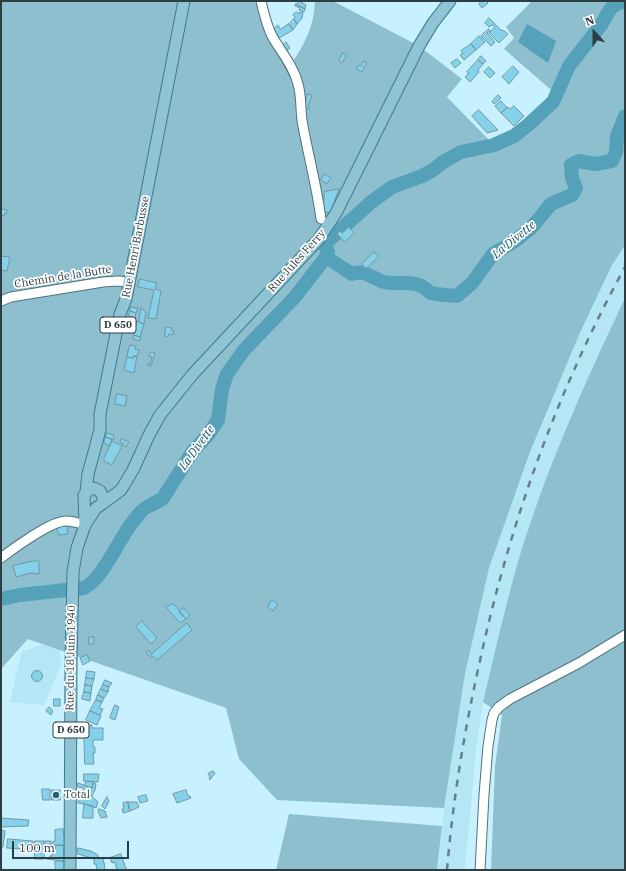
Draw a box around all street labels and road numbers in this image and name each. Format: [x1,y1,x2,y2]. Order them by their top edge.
street label: Rue Henri Barbusse [120,195,152,299]
street label: Rue Jules Ferry [265,227,329,295]
street label: Chemin de la Butte [14,263,112,291]
road number: D 650 [100,317,136,333]
street label: Rue du 18 Juin 1940 [63,605,79,711]
road number: D 650 [53,722,89,738]

